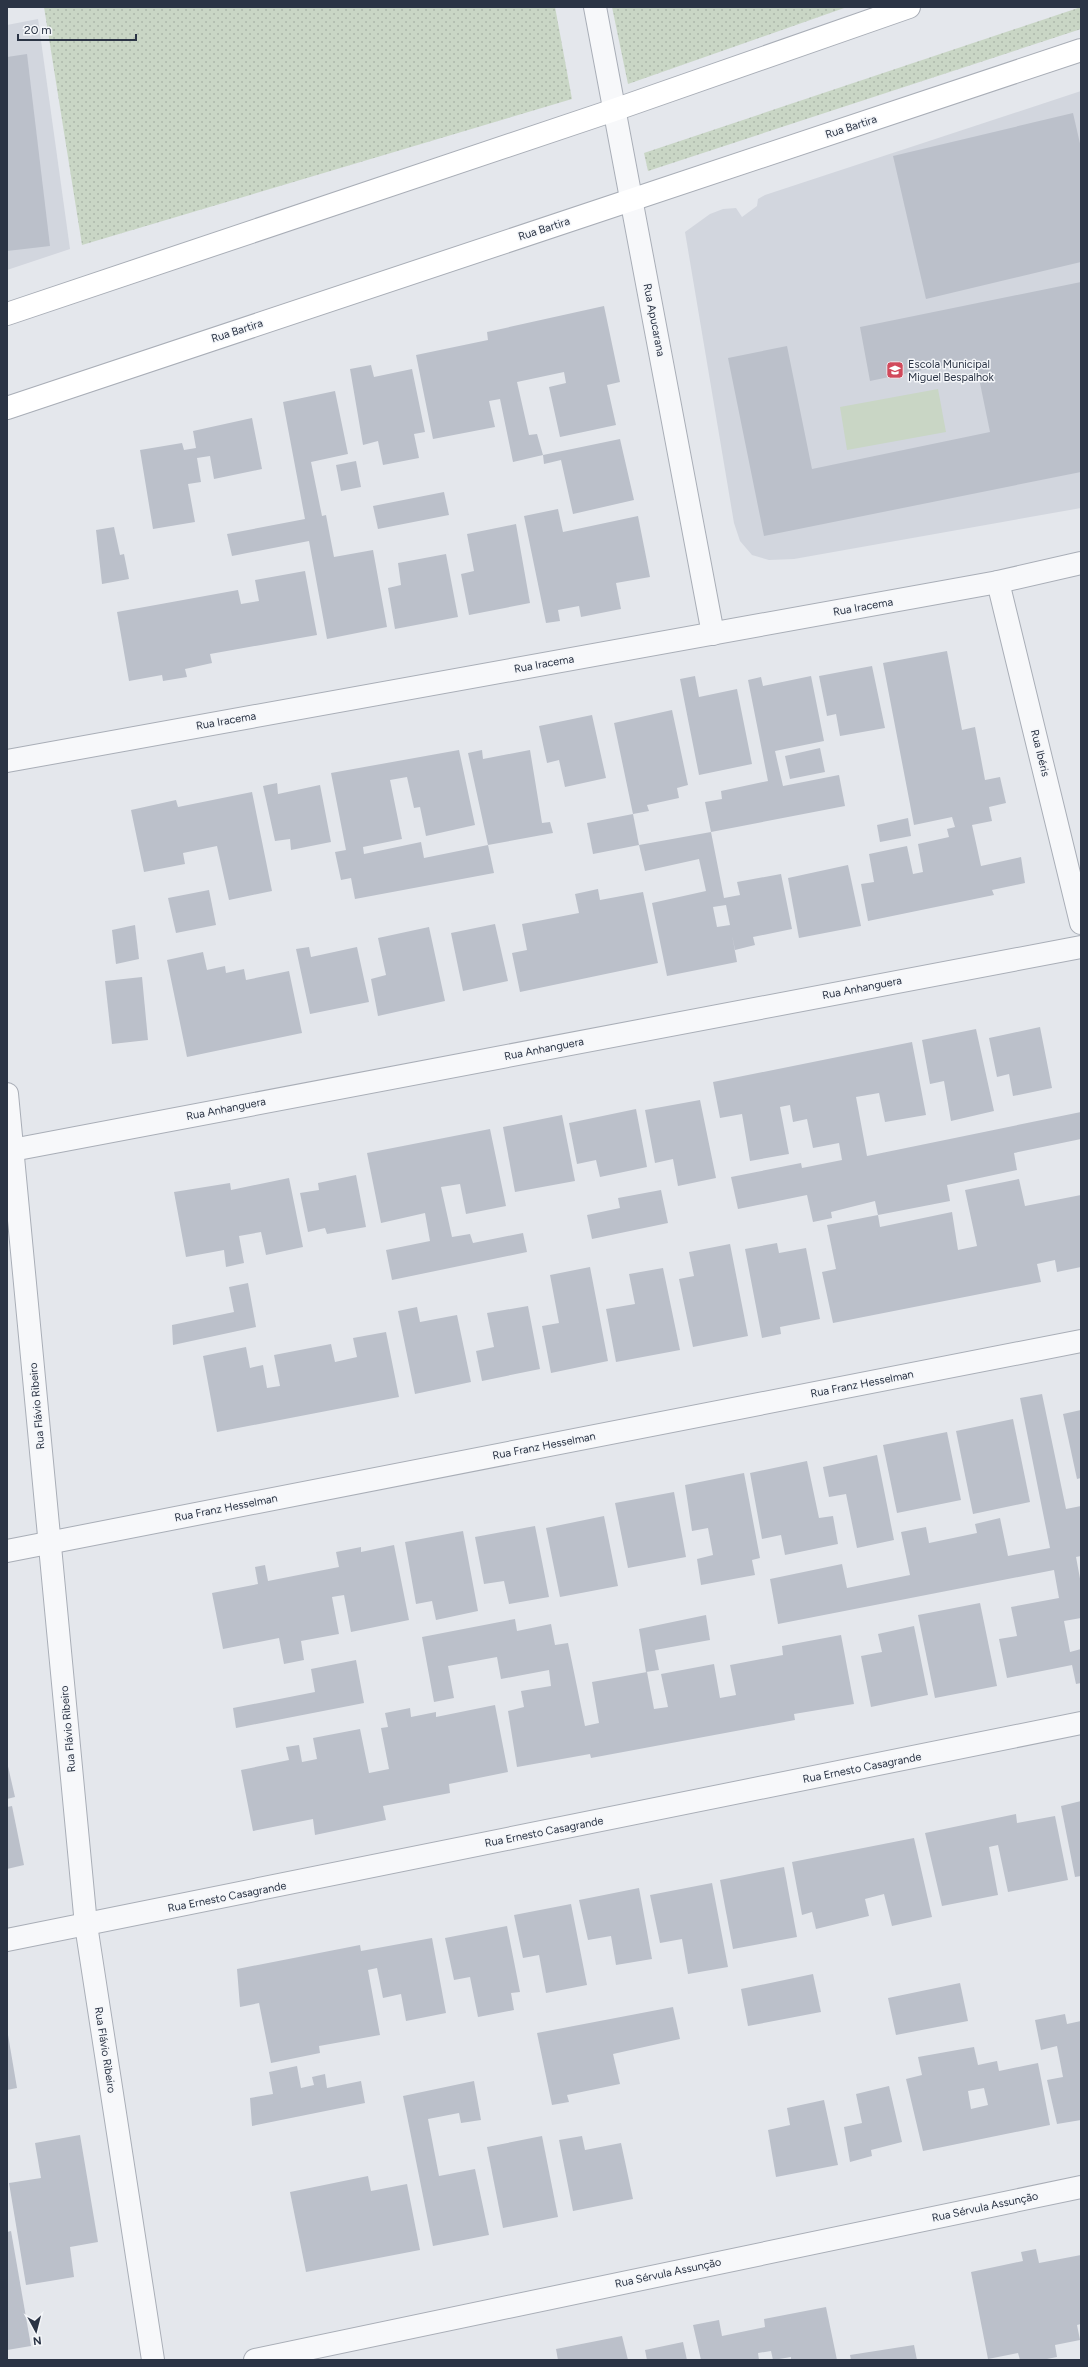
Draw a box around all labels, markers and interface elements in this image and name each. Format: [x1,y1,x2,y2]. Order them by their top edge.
scale bar [18,16,136,42]
text: 20 m [24,23,52,37]
street label: Rua Bartira [824,113,878,141]
street label: Rua Bartira [517,215,571,243]
street label: Rua Apucarana [641,282,667,358]
street label: Rua Bartira [210,317,264,345]
place label: Escola Municipal Miguel Bespalhok [908,358,994,384]
school or university icon: Escola Municipal Miguel Bespalhok [885,360,905,380]
street label: Rua Iracema [832,595,894,619]
street label: Rua Iracema [513,652,575,676]
street label: Rua Iracema [195,709,257,733]
street label: Rua Ibéris [1028,728,1052,778]
street label: Rua Anhanguera [821,974,903,1002]
street label: Rua Anhanguera [503,1035,585,1063]
street label: Rua Anhanguera [185,1095,267,1123]
street label: Rua Flávio Ribeiro [27,1362,47,1450]
street label: Rua Franz Hesselman [809,1368,915,1400]
street label: Rua Franz Hesselman [491,1430,597,1462]
street label: Rua Franz Hesselman [173,1492,279,1524]
street label: Rua Flávio Ribeiro [58,1685,78,1773]
street label: Rua Ernesto Casagrande [802,1750,922,1786]
street label: Rua Ernesto Casagrande [484,1814,604,1850]
street label: Rua Ernesto Casagrande [167,1879,287,1915]
street label: Rua Flávio Ribeiro [92,2006,118,2094]
street label: Rua Sérvula Assunção [931,2189,1039,2225]
street label: Rua Sérvula Assunção [614,2255,722,2291]
north arrow [16,2311,56,2351]
text: N [32,2333,42,2347]

